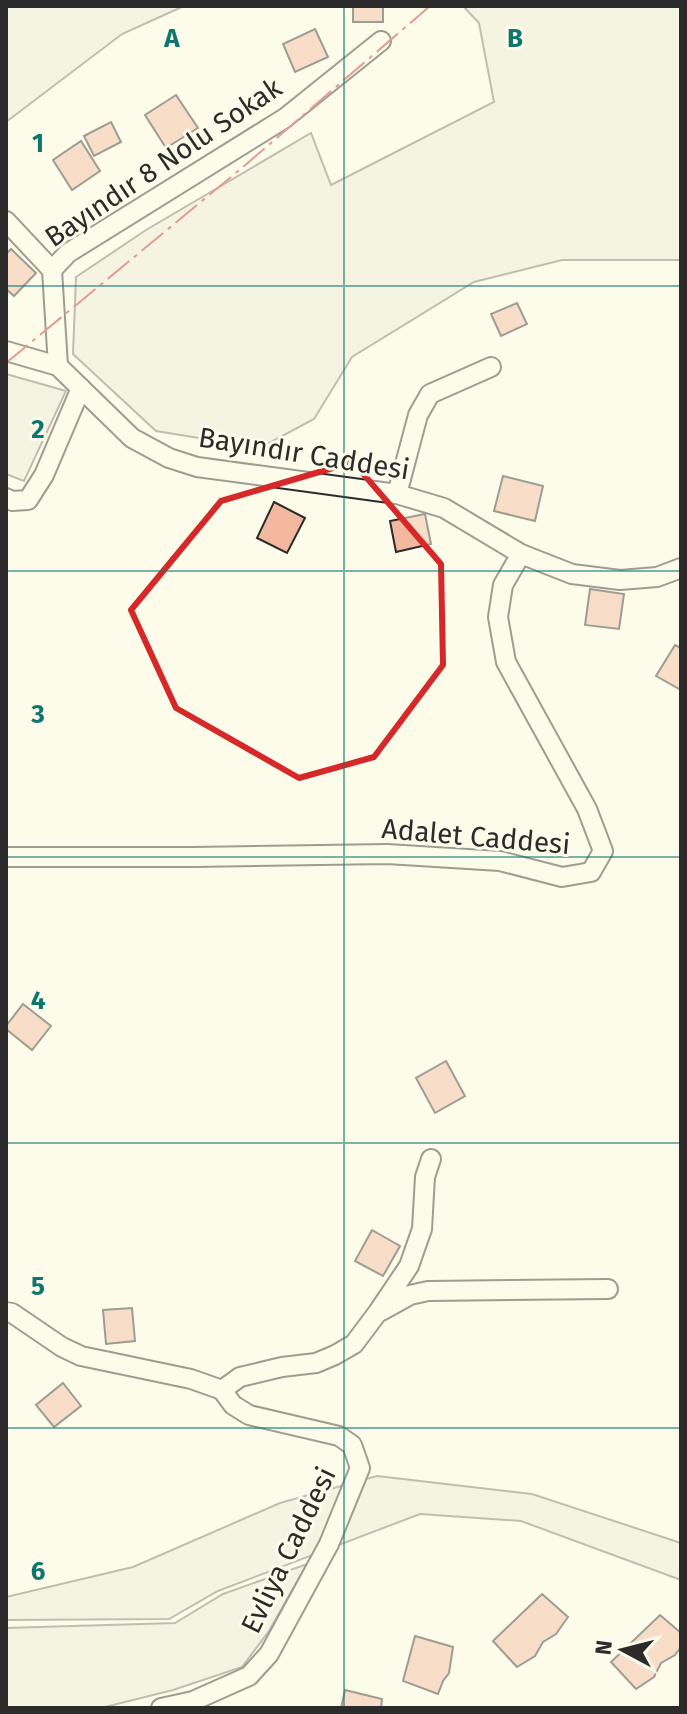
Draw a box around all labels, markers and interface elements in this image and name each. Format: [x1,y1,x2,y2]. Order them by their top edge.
text: A [163,23,180,54]
text: B [507,23,523,54]
street label: Bayındır 8 Nolu Sokak [39,71,288,254]
text: 1 [32,128,44,159]
text: 2 [31,414,45,445]
street label: Bayındır Caddesi [196,421,412,486]
text: 3 [30,699,45,730]
street label: Adalet Caddesi [380,812,572,861]
text: 4 [31,985,46,1016]
text: 5 [31,1271,45,1302]
street label: Evliya Caddesi [234,1462,343,1639]
text: 6 [31,1556,46,1587]
north arrow [583,1610,663,1690]
text: N [589,1639,618,1657]

